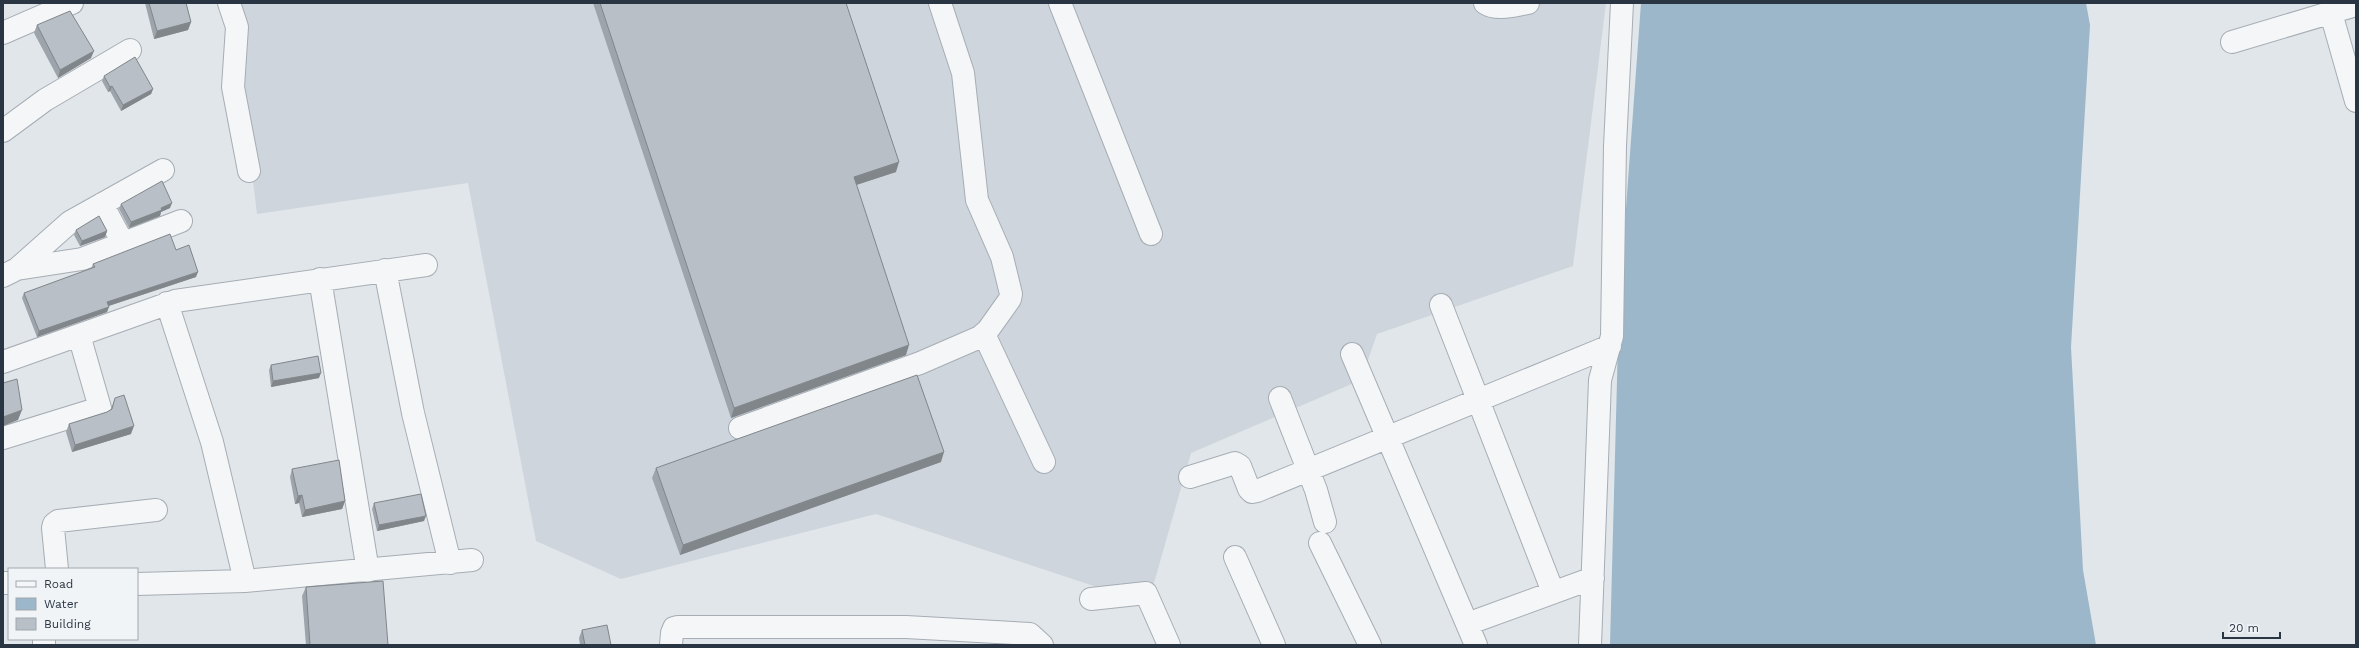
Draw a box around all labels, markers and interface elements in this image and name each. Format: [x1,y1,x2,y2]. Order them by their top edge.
legend [8,568,138,640]
text: Road [44,577,73,591]
text: Water [44,597,79,611]
scale bar [2223,614,2280,640]
text: Building [44,617,91,631]
text: 20 m [2229,621,2259,635]

